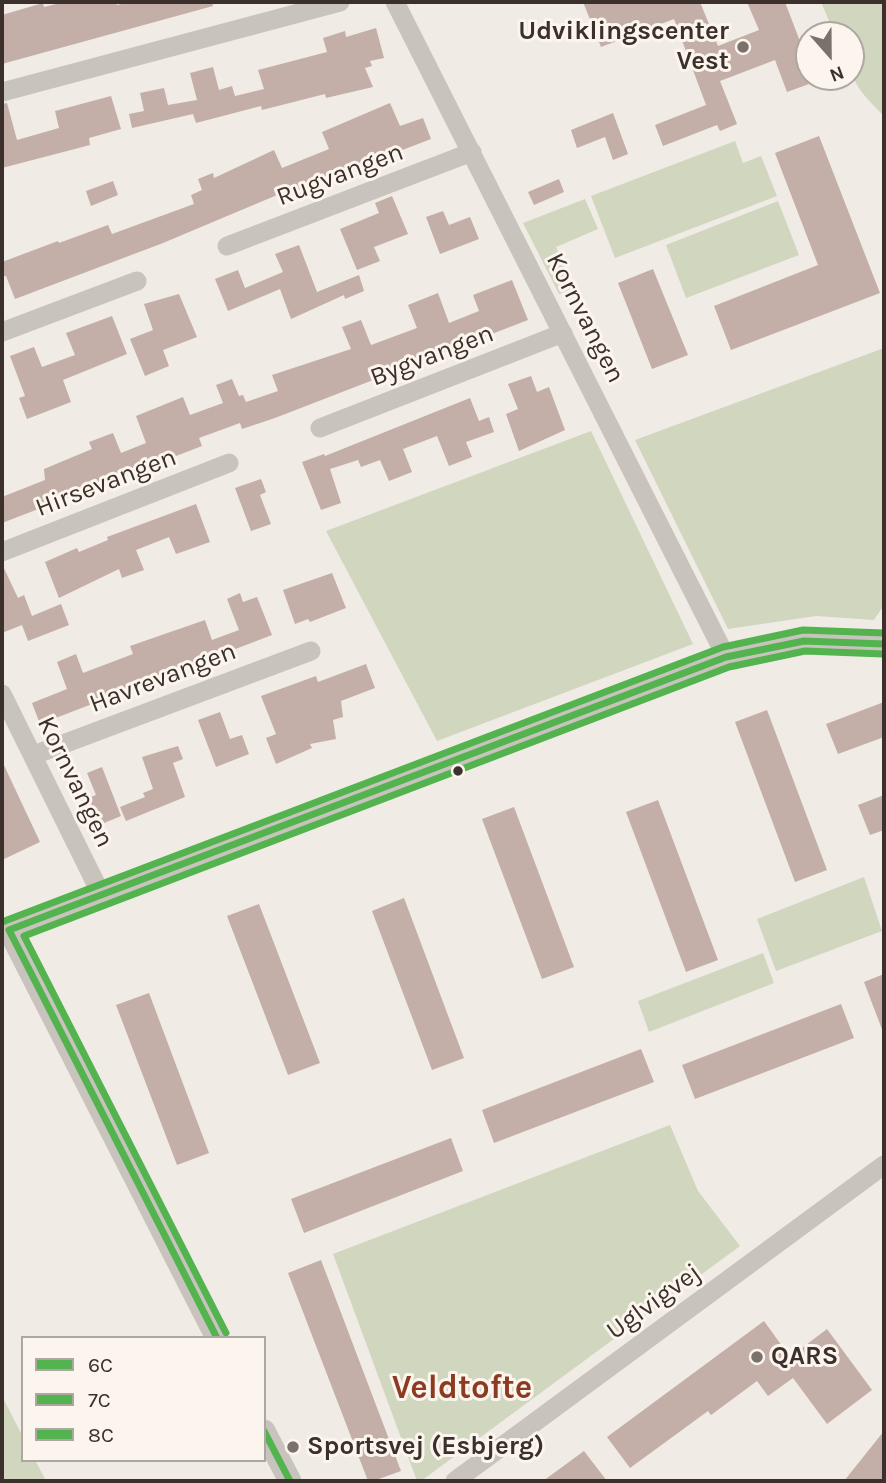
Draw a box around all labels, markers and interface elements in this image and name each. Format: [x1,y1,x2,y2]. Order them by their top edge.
place label: Udviklingscenter Vest [518,16,729,78]
north arrow [795,21,865,91]
marker: Udviklingscenter Vest [735,39,751,55]
text: N [827,61,847,86]
street label: Rugvangen [272,137,408,213]
street label: Kornvangen [539,248,631,388]
street label: Bygvangen [366,318,498,394]
street label: Hirsevangen [31,442,181,524]
street label: Havrevangen [85,636,241,720]
street label: Kornvangen [30,711,120,853]
unlabelled marker [451,764,465,778]
street label: Uglvigvej [601,1257,707,1347]
legend [21,1336,266,1462]
place label: QARS [771,1341,838,1373]
marker: QARS [749,1349,765,1365]
text: 6C [88,1353,113,1377]
district label: Veldtofte [392,1369,532,1409]
text: 7C [88,1388,111,1412]
text: 8C [88,1423,114,1447]
place label: Sportsvej (Esbjerg) [307,1431,544,1463]
marker: Sportsvej (Esbjerg) [285,1439,301,1455]

